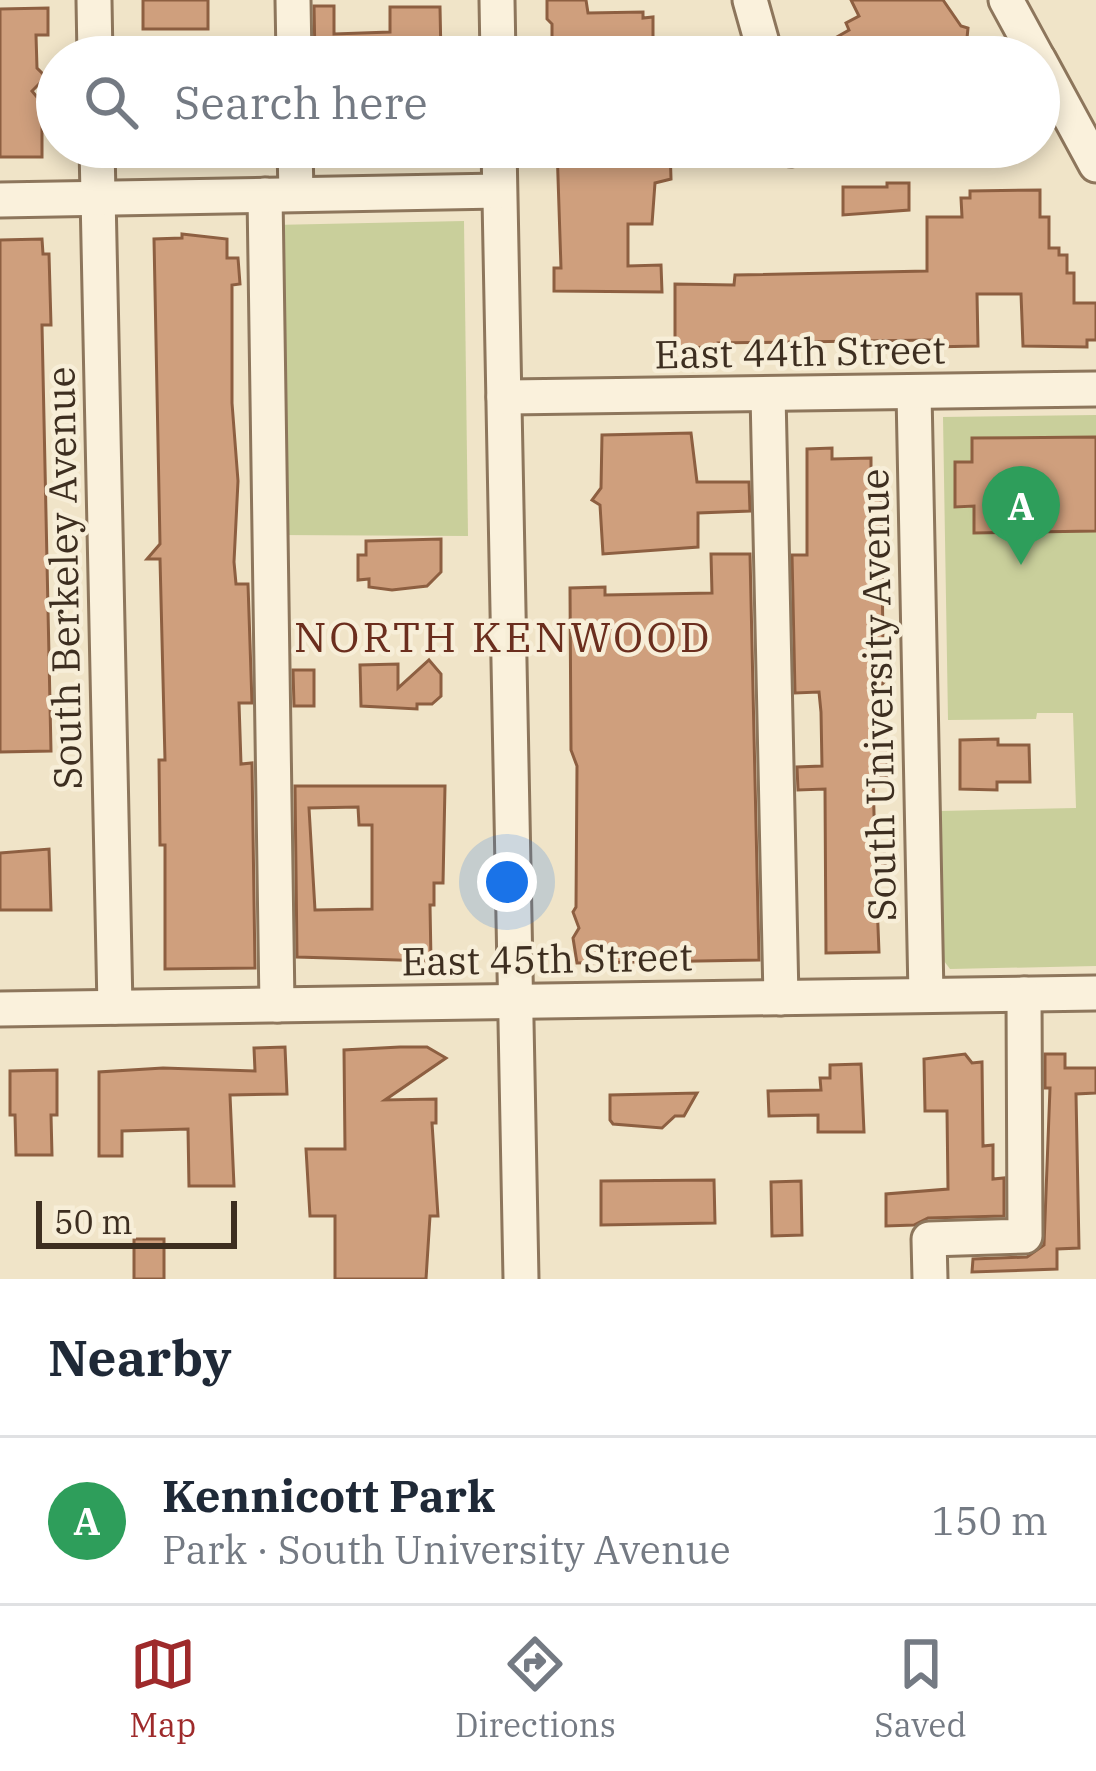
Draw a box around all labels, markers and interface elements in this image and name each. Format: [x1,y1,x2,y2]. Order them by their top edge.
search box [36,36,1060,168]
icon: search [78,69,144,135]
text: Search here [174,73,428,131]
street label: East 44th Street [654,323,946,380]
street label: South Berkeley Avenue [34,366,93,790]
pin: A [982,466,1060,565]
street label: South University Avenue [848,468,907,922]
district label: NORTH KENWOOD [294,609,712,664]
your location [477,852,537,912]
street label: East 45th Street [401,930,693,987]
scale bar [36,1195,237,1248]
text: 50 m [54,1200,133,1243]
text: Nearby [48,1324,232,1390]
text: Kennicott Park [162,1466,495,1524]
text: A [73,1495,101,1546]
text: 150 m [932,1495,1048,1546]
text: Park · South University Avenue [162,1524,731,1575]
tab: Map [129,1631,196,1746]
tab: Directions [455,1631,616,1746]
tab: Saved [874,1631,967,1746]

